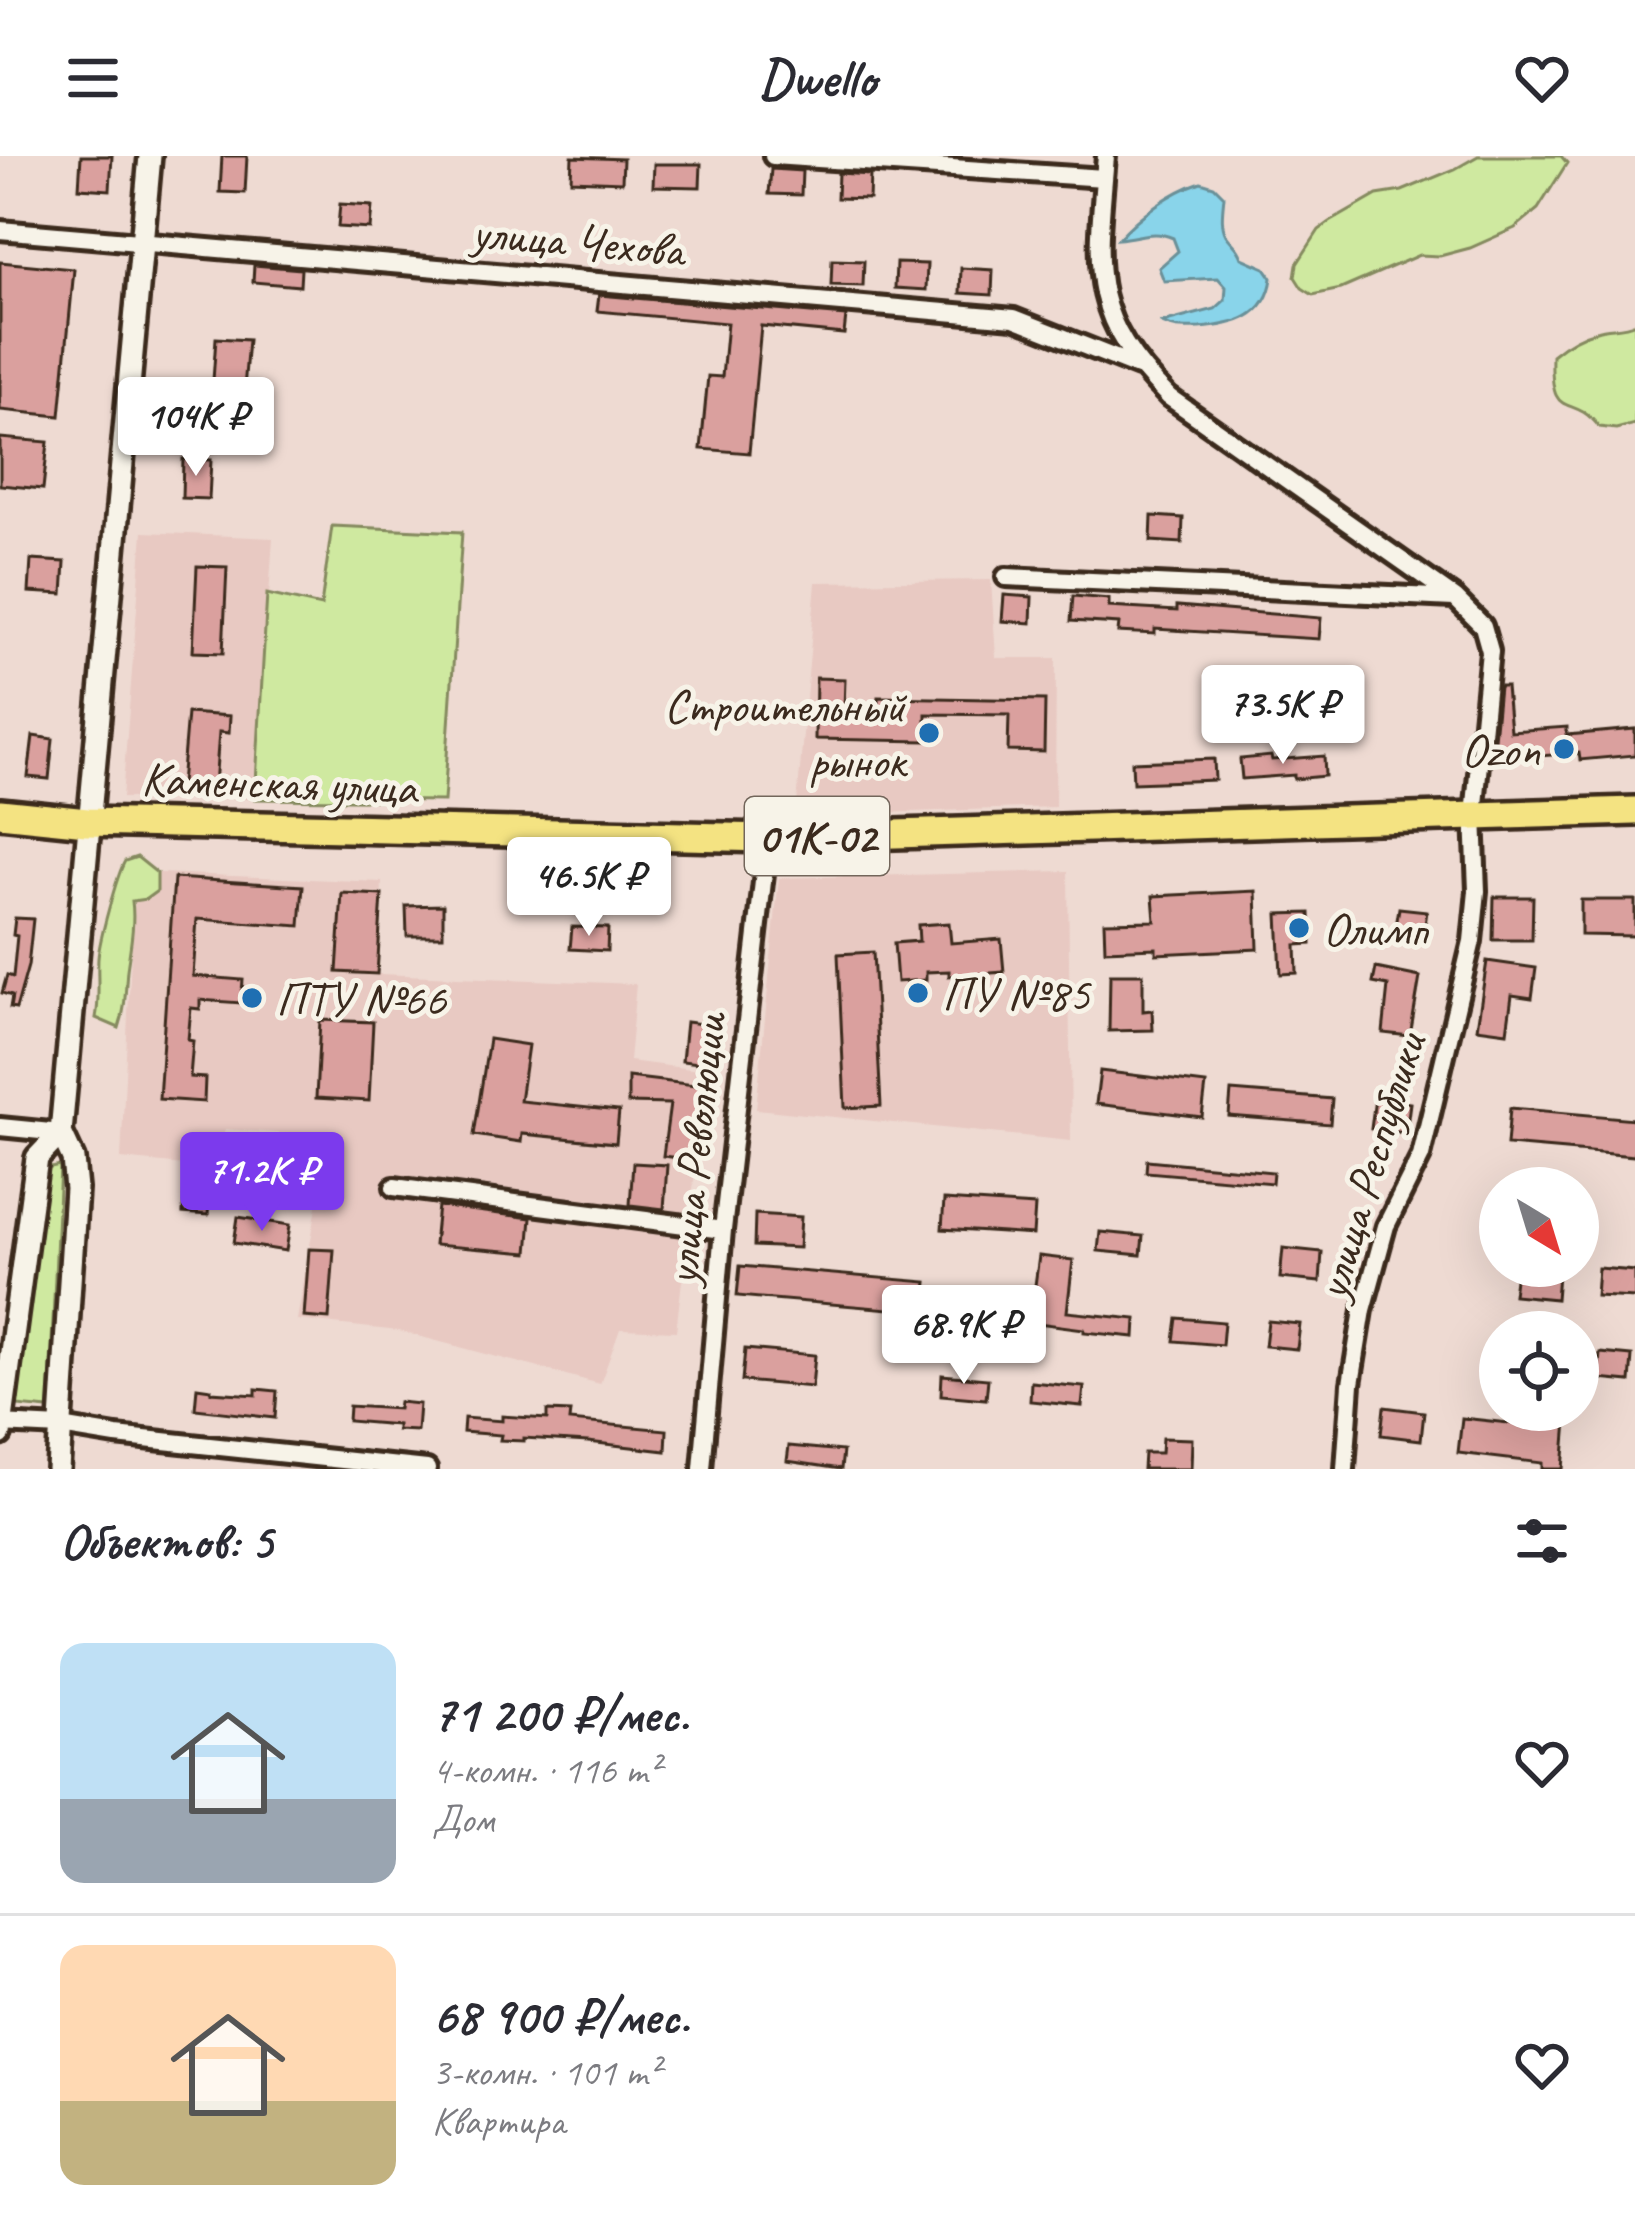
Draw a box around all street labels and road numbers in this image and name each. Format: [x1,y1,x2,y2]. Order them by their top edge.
street label: улица Чехова [467,202,691,281]
street label: Каменская улица [140,748,420,818]
road number: 01К-02 [745,797,889,875]
street label: улица Революции [651,1008,739,1291]
street label: улица Республики [1300,1023,1440,1309]

